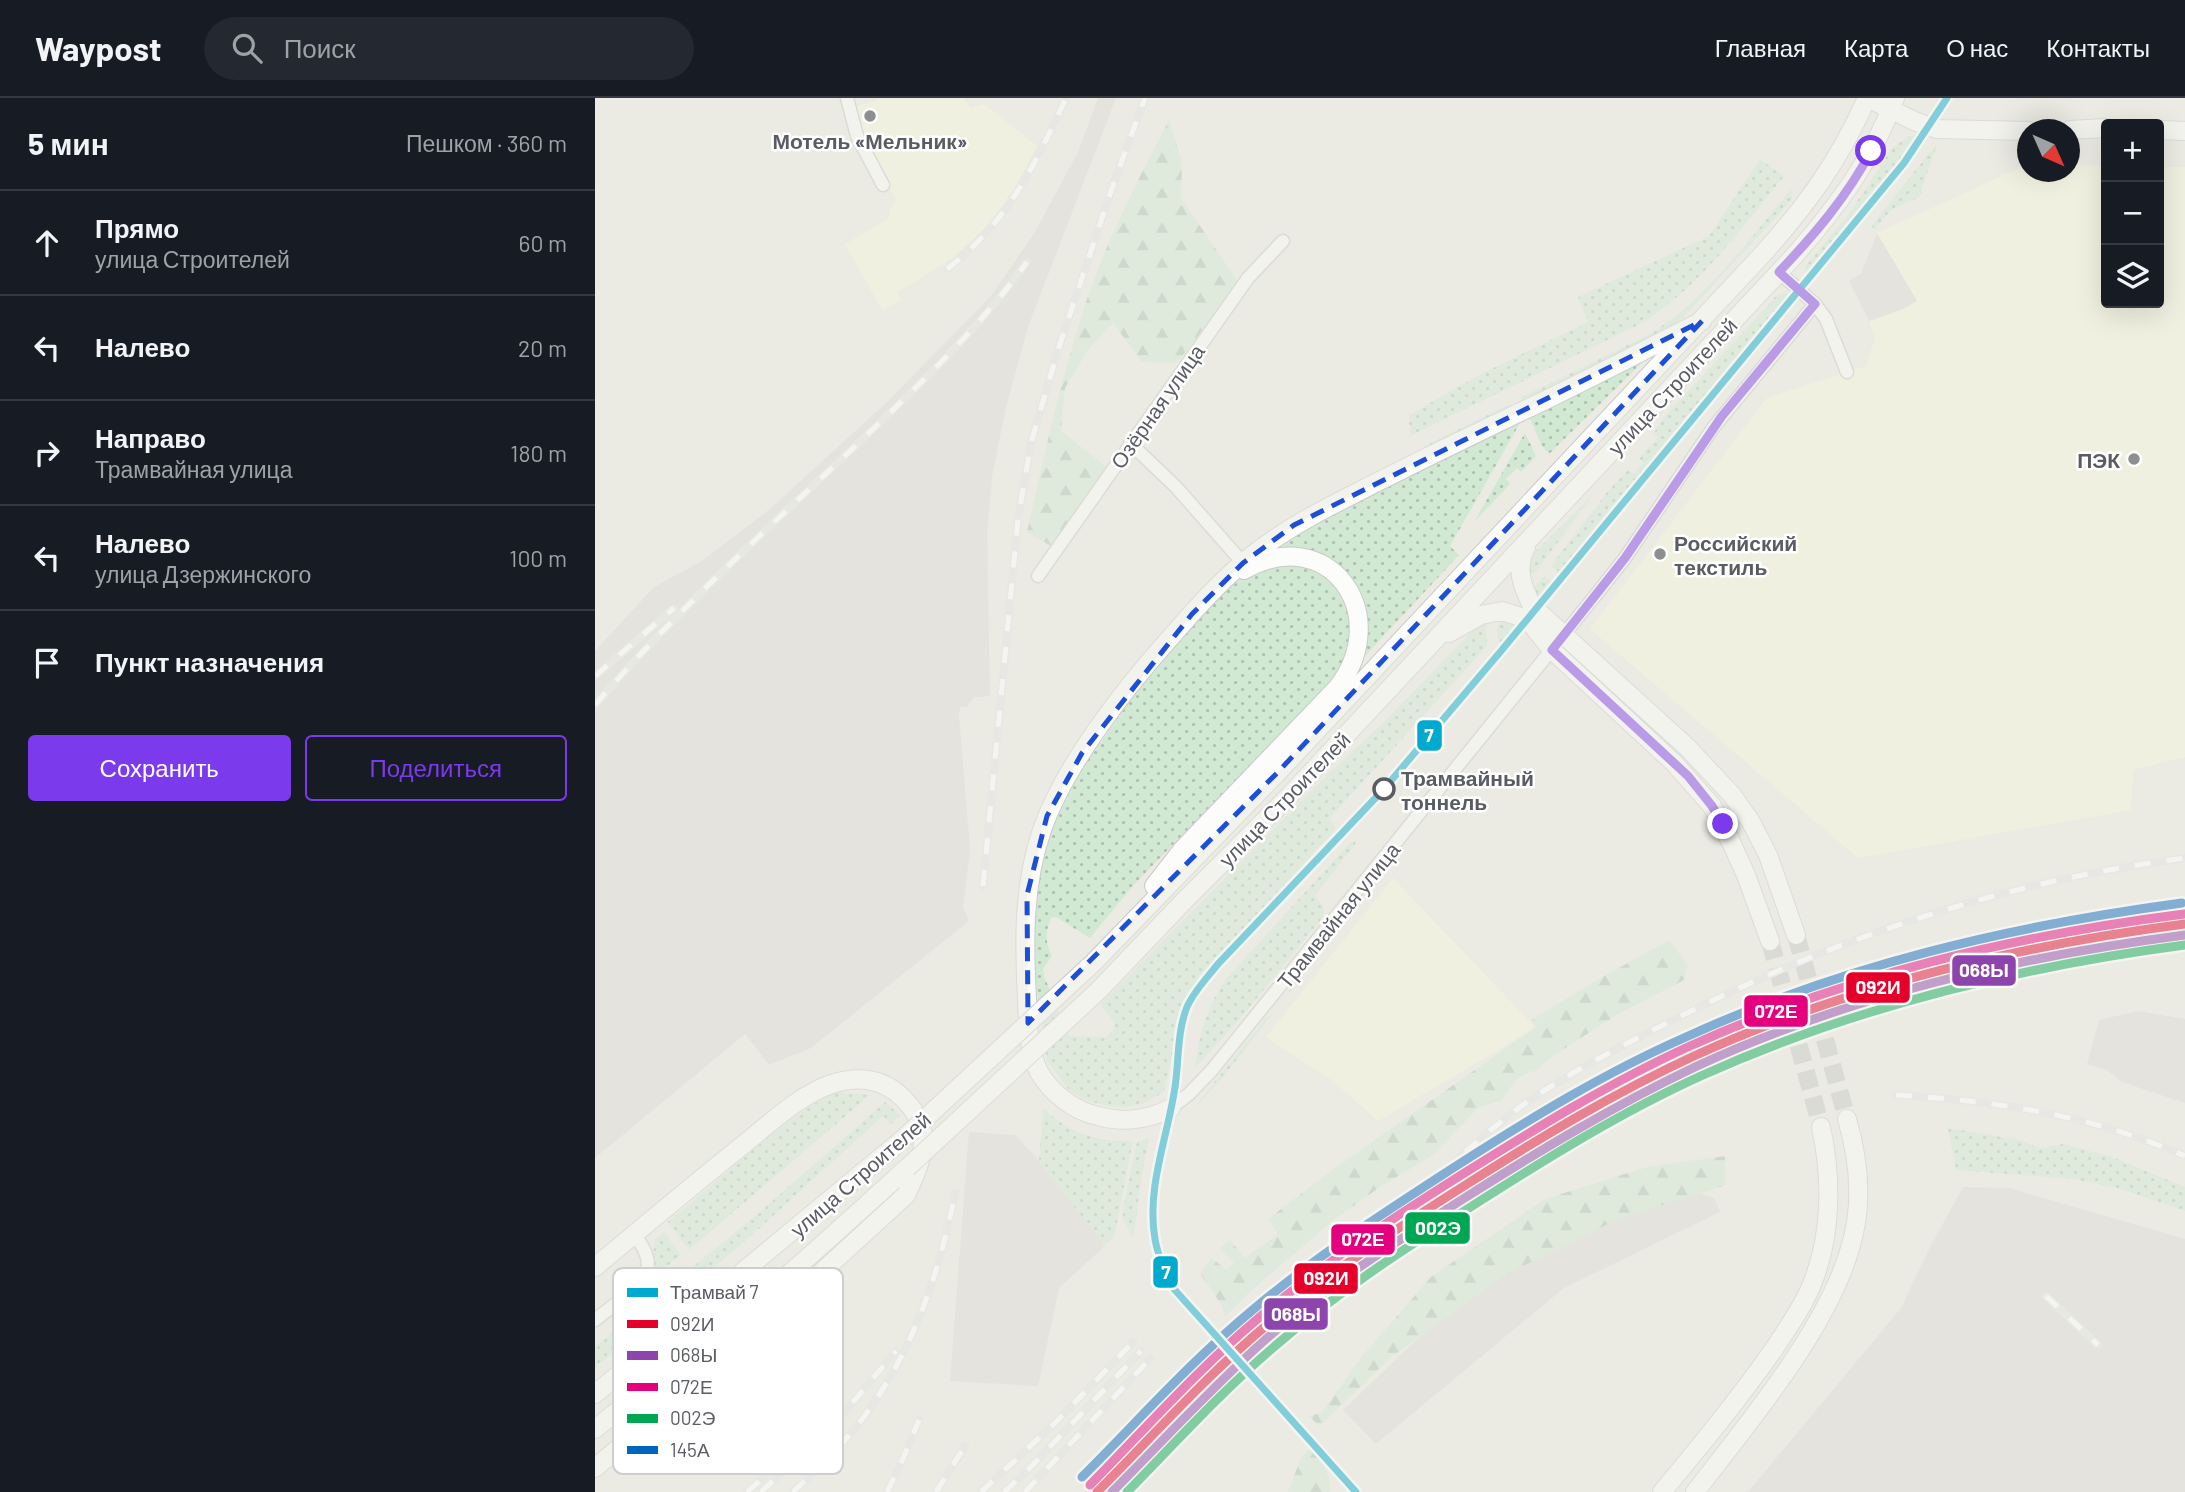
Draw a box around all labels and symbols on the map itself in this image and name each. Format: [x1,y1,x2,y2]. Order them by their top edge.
marker: Мотель «Мельник» [862,108,878,124]
north arrow [2017,119,2080,182]
place label: Мотель «Мельник» [772,128,968,153]
route start [1855,135,1886,166]
street label: улица Строителей [1602,312,1742,460]
street label: Озёрная улица [1105,339,1209,473]
place label: ПЭК [2077,447,2120,472]
marker: ПЭК [2126,451,2142,467]
place label: Российский текстиль [1674,530,1797,579]
marker: Российский текстиль [1652,546,1668,562]
line badge: 7 [1416,719,1443,752]
text: 7 [1424,723,1434,746]
street label: улица Строителей [1213,726,1355,872]
place label: Трамвайный тоннель [1401,765,1534,814]
marker: Трамвайный тоннель [1373,778,1395,800]
route end [1707,808,1738,839]
street label: Трамвайная улица [1272,837,1405,993]
line badge: 068Ы [1951,954,2017,987]
text: 068Ы [1959,958,2009,981]
line badge: 092И [1845,971,1911,1004]
text: 092И [1855,975,1901,998]
line badge: 072Е [1743,994,1809,1028]
text: 072Е [1754,999,1798,1022]
street label: улица Строителей [785,1106,935,1242]
line badge: 002Э [1404,1211,1471,1245]
text: 002Э [1415,1216,1461,1239]
line badge: 072Е [1330,1223,1396,1256]
text: 072Е [1341,1227,1385,1250]
line badge: 7 [1152,1255,1179,1289]
text: 7 [1161,1260,1171,1283]
line badge: 092И [1293,1262,1359,1295]
text: 092И [1303,1266,1349,1289]
legend [613,1268,843,1474]
text: Трамвай 7 [670,1280,759,1303]
line badge: 068Ы [1263,1297,1329,1331]
text: 068Ы [1271,1302,1321,1325]
text: 092И [670,1312,714,1335]
text: 068Ы [670,1343,717,1366]
text: 072Е [670,1375,713,1398]
text: 002Э [670,1406,715,1429]
text: 145А [670,1438,710,1461]

